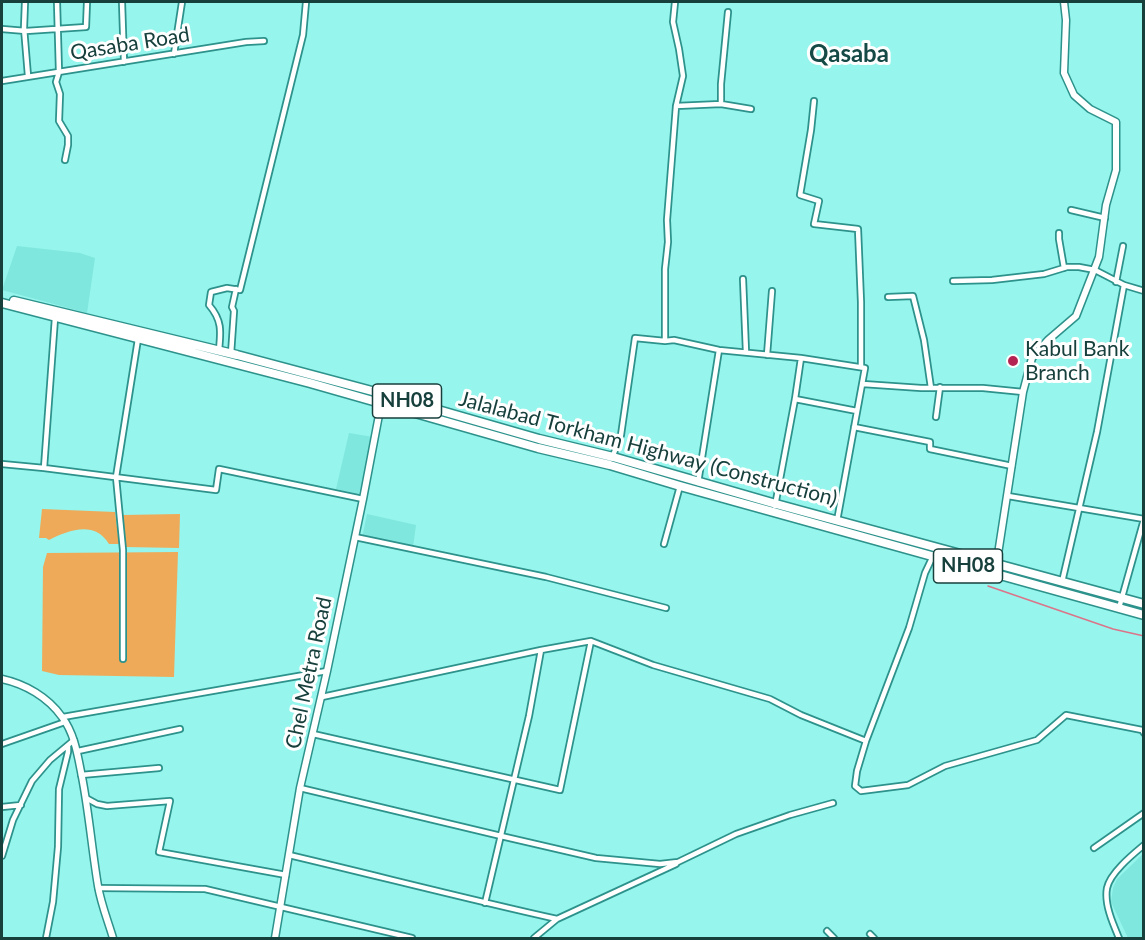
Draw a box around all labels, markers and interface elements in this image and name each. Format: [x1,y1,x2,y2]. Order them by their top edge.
street label: Qasaba Road [68,22,192,66]
district label: Qasaba [809,40,889,68]
place label: Kabul Bank Branch [1025,336,1129,386]
marker: Kabul Bank Branch [1006,354,1020,368]
road number: NH08 [372,384,442,418]
street label: Jalalabad Torkham Highway (Construction) [456,386,840,512]
road number: NH08 [934,549,1002,583]
street label: Chel Metra Road [281,595,337,751]

